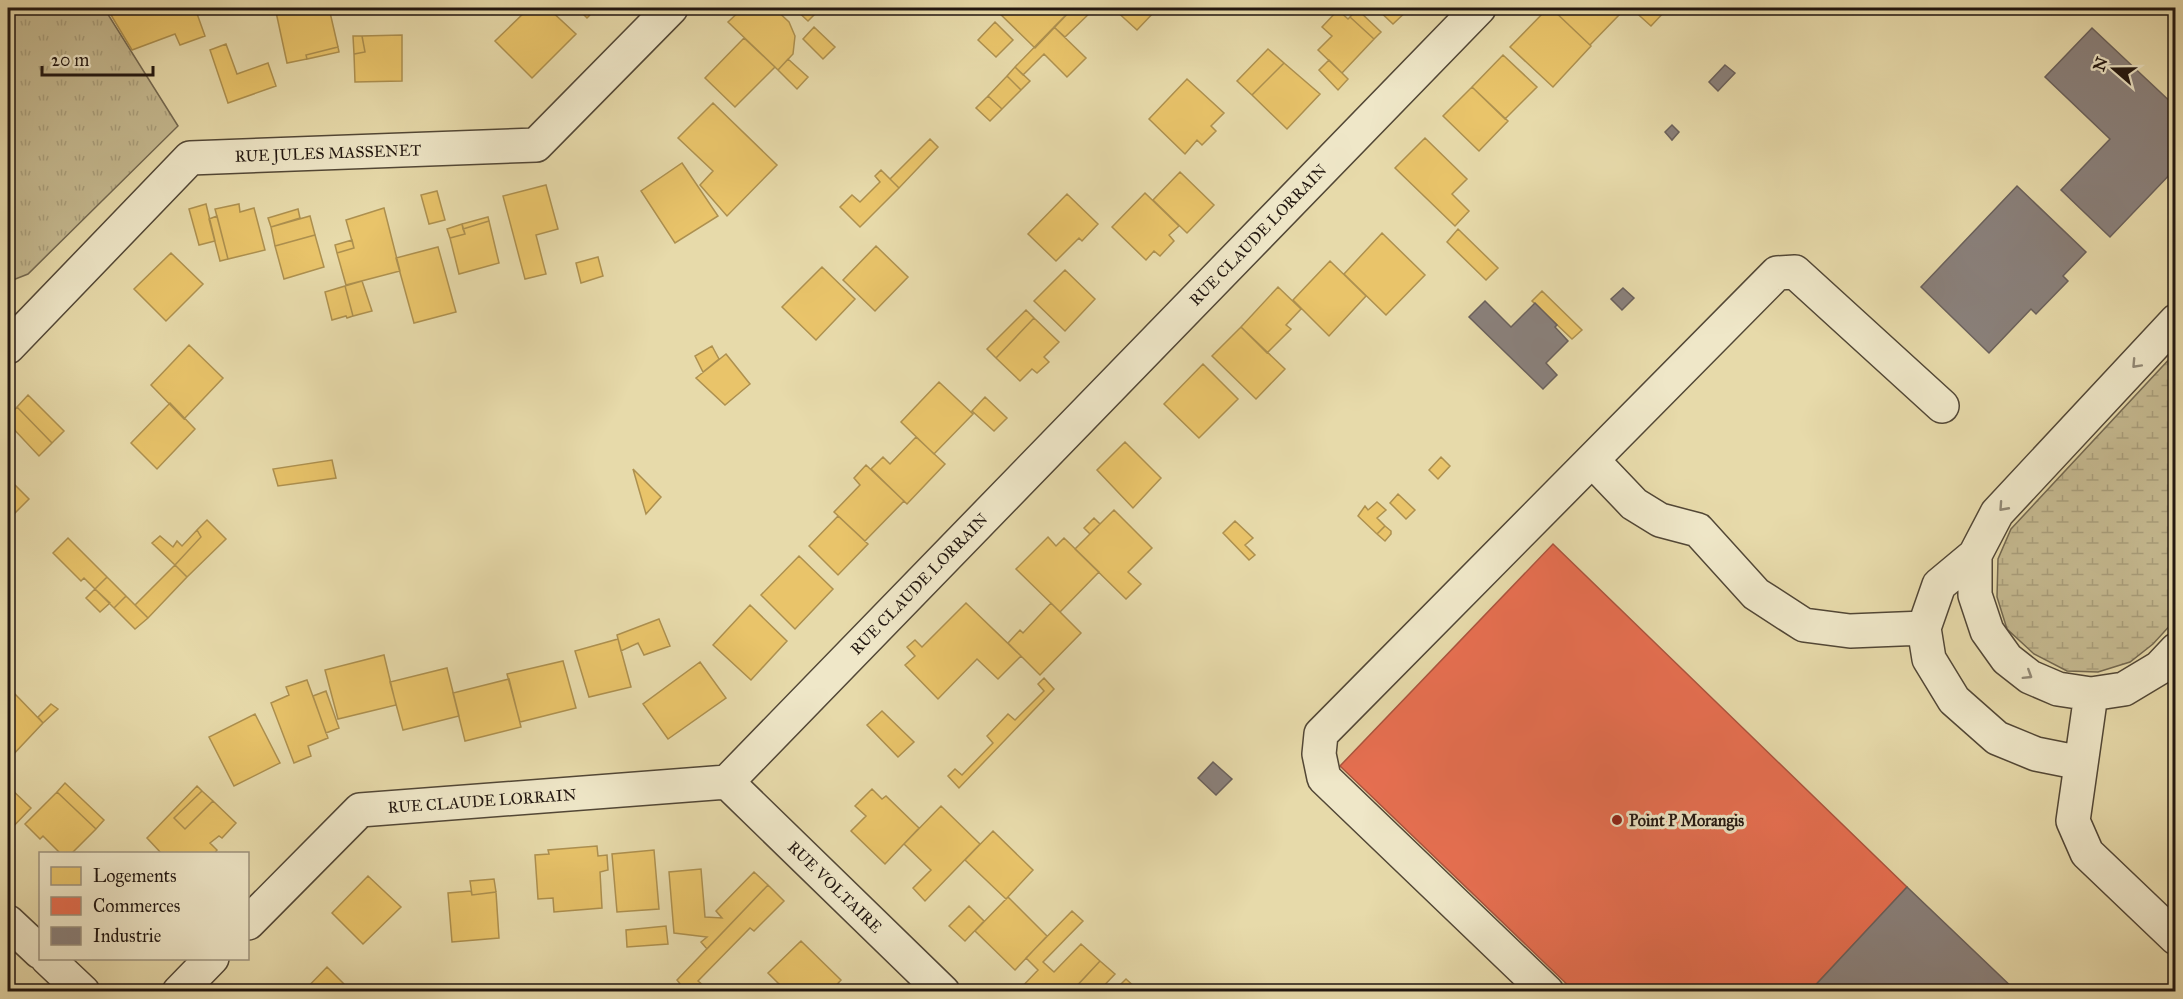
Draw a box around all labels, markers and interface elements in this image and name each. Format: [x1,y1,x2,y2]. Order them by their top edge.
scale bar [42,39,153,77]
north arrow [2084,39,2144,99]
text: 20 m [51,49,89,71]
text: N [2089,54,2112,74]
street label: RUE JULES MASSENET [235,140,422,167]
street label: RUE CLAUDE LORRAIN [1185,160,1331,310]
one-way arrow [2132,357,2143,368]
one-way arrow [1999,500,2010,511]
street label: RUE CLAUDE LORRAIN [846,509,992,659]
one-way arrow [2022,667,2033,678]
street label: RUE CLAUDE LORRAIN [387,785,577,817]
place label: Point P Morangis [1629,811,1744,831]
marker: Point P Morangis [1610,813,1624,827]
street label: RUE VOLTAIRE [784,837,886,937]
legend [39,852,249,960]
text: Logements [93,865,177,888]
text: Commerces [93,895,180,917]
text: Industrie [93,925,161,947]

